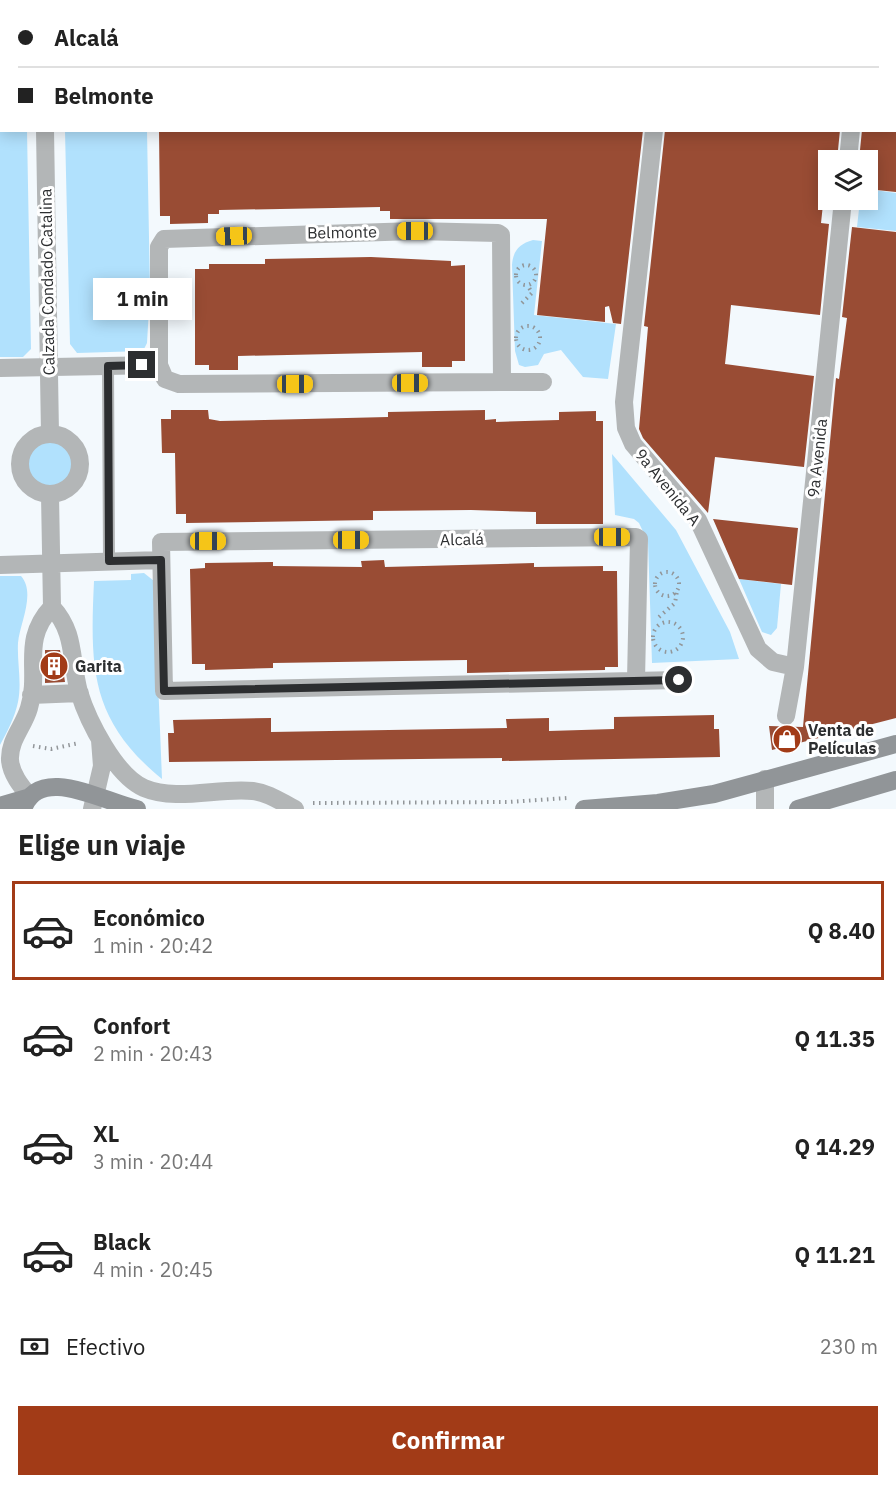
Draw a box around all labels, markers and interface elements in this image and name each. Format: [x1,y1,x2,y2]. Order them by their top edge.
text: Alcalá [54,23,119,52]
text: Belmonte [54,81,154,110]
map controls [818,150,878,210]
button: layers [818,150,878,210]
street label: Calzada Condado Catalina [35,188,59,376]
street label: Belmonte [307,221,377,243]
car [397,222,433,240]
car [216,226,252,246]
callout: 1 min [92,278,192,320]
text: 1 min [116,285,169,312]
route end [128,351,155,378]
car [392,374,428,392]
car [277,375,313,393]
street label: 9a Avenida [803,417,831,498]
street label: 9a Avenida A [631,444,705,530]
car [594,528,630,546]
street label: Alcalá [440,529,485,549]
car [333,531,369,549]
car [190,532,226,550]
building icon: Garita [38,650,70,682]
place label: Garita [75,656,122,676]
route start [665,666,692,693]
place label: Venta de Películas [808,720,876,758]
shop icon: Venta de Películas [771,723,803,755]
text: Elige un viaje [18,827,186,862]
text: Económico [93,903,205,932]
icon: car [21,904,75,958]
text: Q 8.40 [808,916,875,945]
text: 1 min · 20:42 [93,932,213,959]
text: Confort [93,1011,171,1040]
icon: car [21,1012,75,1066]
text: Q 11.35 [794,1024,875,1053]
text: 2 min · 20:43 [93,1040,213,1067]
text: XL [93,1119,119,1148]
icon: car [21,1120,75,1174]
text: Q 14.29 [794,1132,875,1161]
text: 3 min · 20:44 [93,1148,213,1175]
text: Black [93,1227,151,1256]
icon: car [21,1228,75,1282]
text: Q 11.21 [794,1240,875,1269]
text: 4 min · 20:45 [93,1256,213,1283]
icon: cash [18,1330,51,1363]
text: Efectivo [66,1332,145,1361]
text: 230 m [820,1333,878,1360]
button: Confirmar [18,1406,878,1475]

